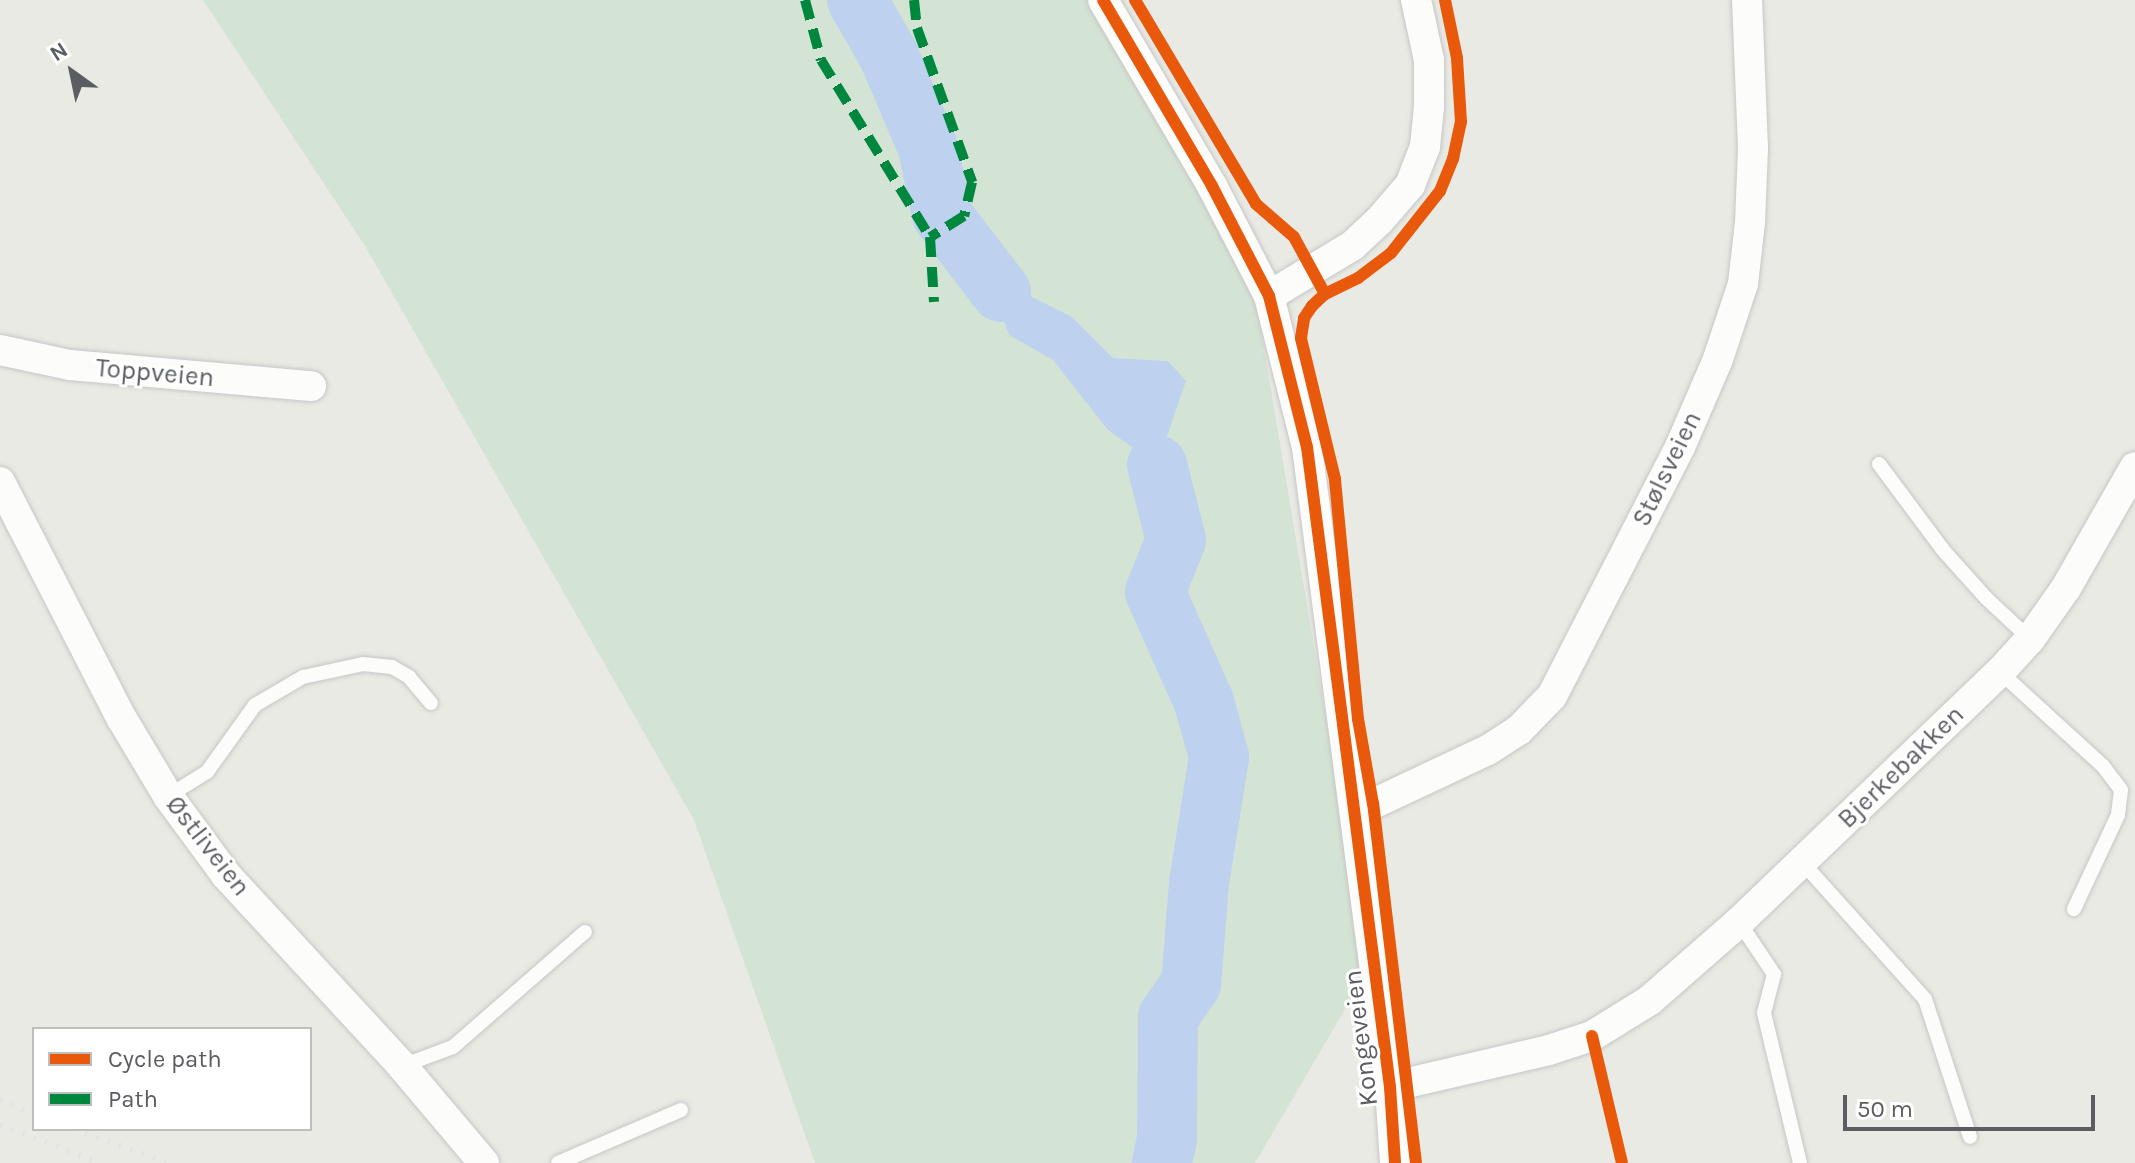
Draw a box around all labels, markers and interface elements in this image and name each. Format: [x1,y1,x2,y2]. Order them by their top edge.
north arrow [32,32,112,112]
text: N [45,37,73,67]
street label: Toppveien [94,352,216,394]
street label: Stølsveien [1626,407,1708,531]
street label: Bjerkebakken [1831,699,1971,835]
street label: Østliveien [159,790,257,902]
street label: Kongeveien [1337,968,1385,1108]
legend [32,1027,312,1131]
text: Cycle path [108,1045,222,1073]
scale bar [1847,1079,2099,1129]
text: Path [108,1085,158,1113]
text: 50 m [1857,1095,1913,1123]

